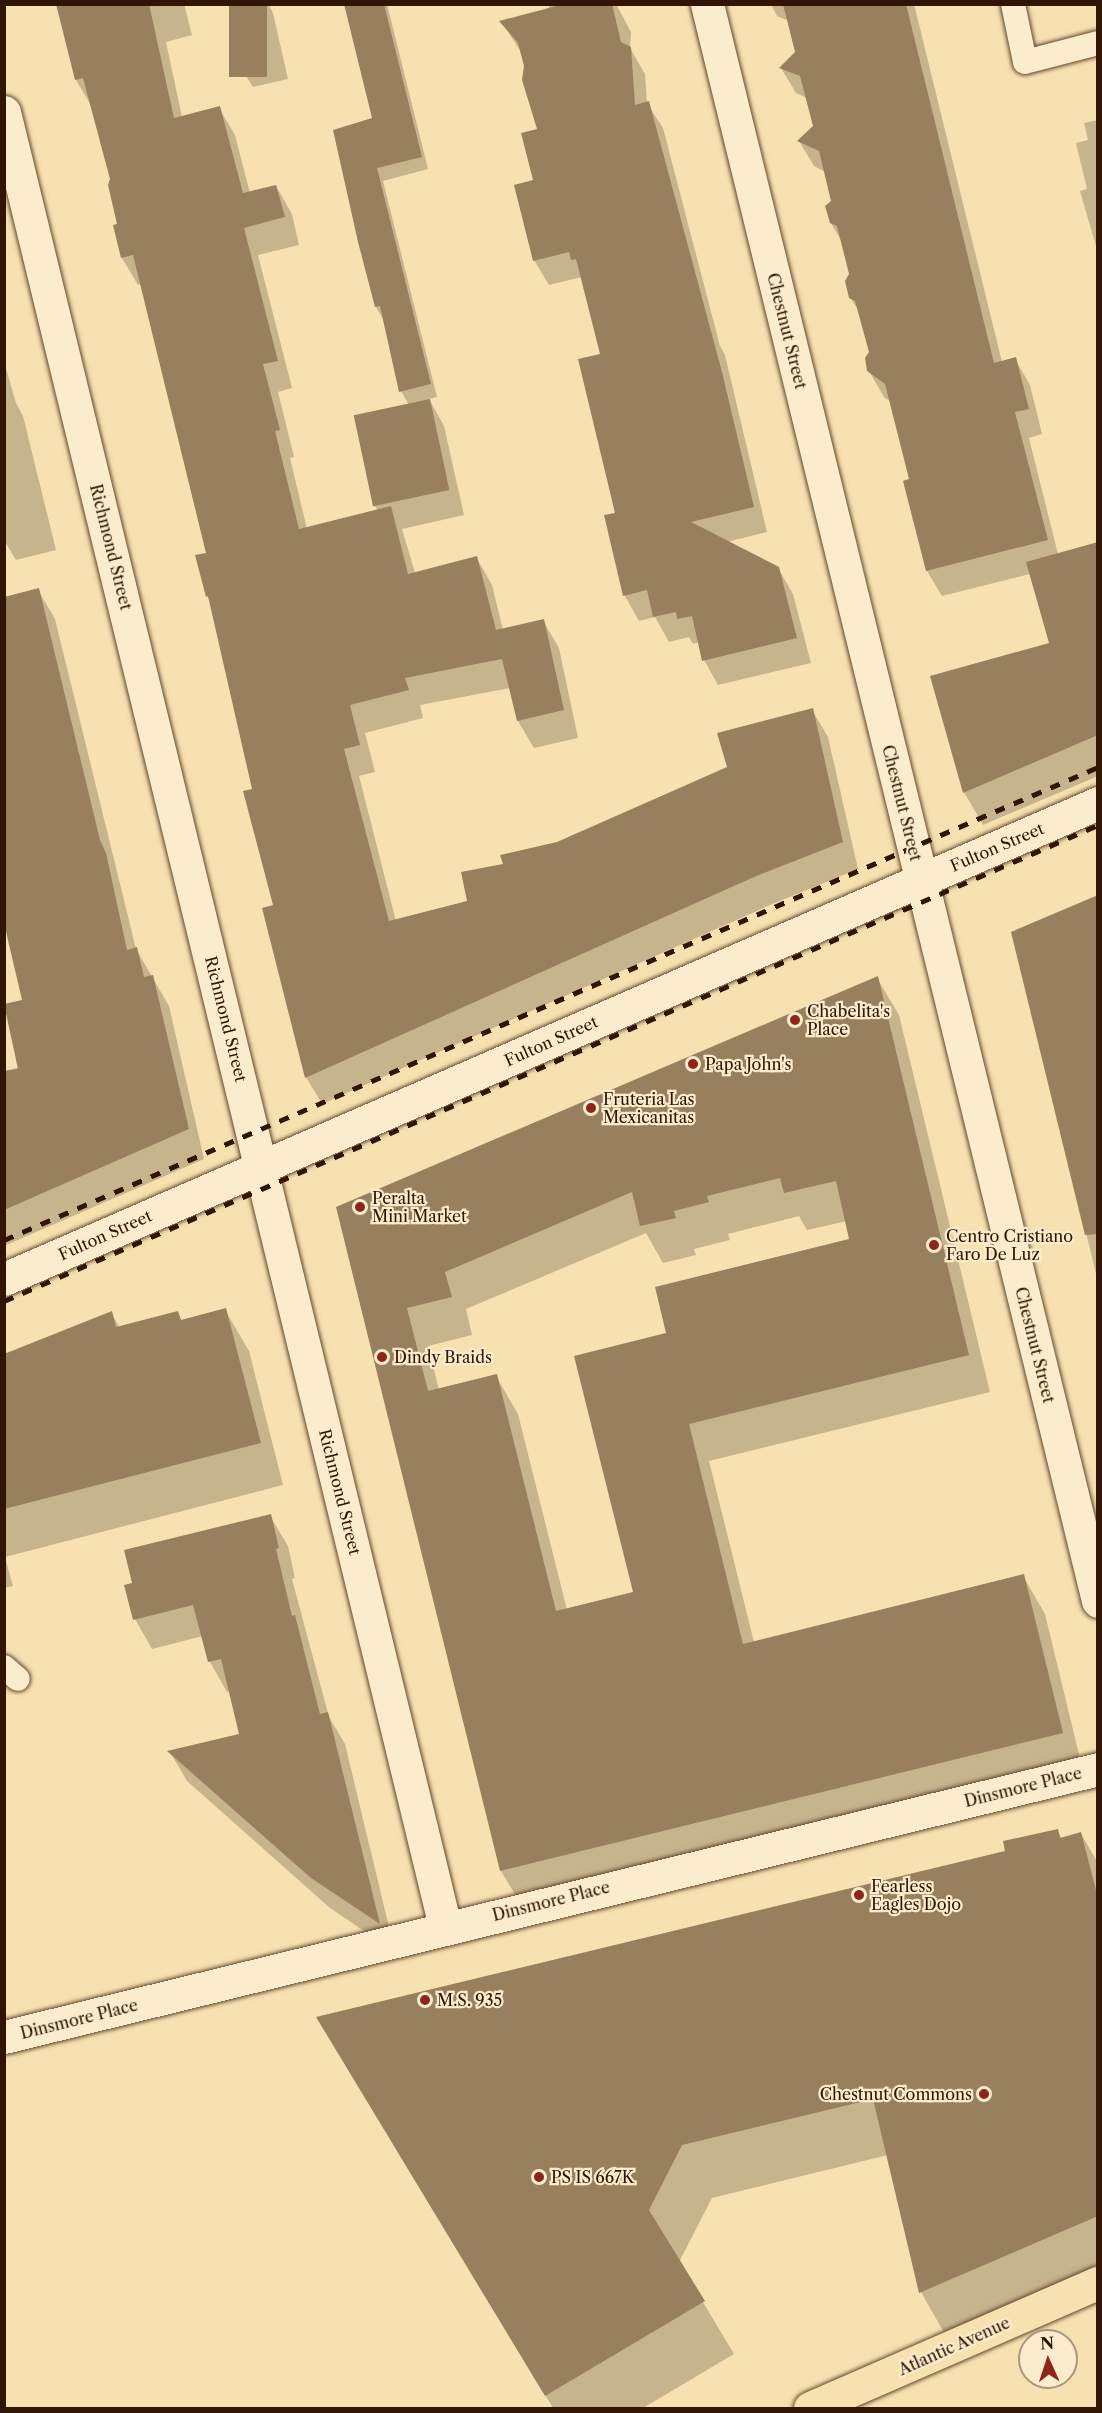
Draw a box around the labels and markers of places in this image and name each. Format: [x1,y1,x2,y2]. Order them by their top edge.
place label: Chabelita's Place [807,1001,890,1039]
marker: Chabelita's Place [788,1013,802,1027]
place label: Papa John's [705,1054,792,1074]
marker: Papa John's [686,1057,700,1071]
place label: Fruteria Las Mexicanitas [603,1089,695,1127]
marker: Fruteria Las Mexicanitas [584,1101,598,1115]
place label: Peralta Mini Market [372,1188,467,1226]
marker: Peralta Mini Market [353,1200,367,1214]
place label: Centro Cristiano Faro De Luz [946,1226,1073,1264]
marker: Centro Cristiano Faro De Luz [927,1238,941,1252]
place label: Dindy Braids [394,1347,492,1367]
marker: Dindy Braids [375,1350,389,1364]
place label: Fearless Eagles Dojo [871,1876,961,1914]
marker: Fearless Eagles Dojo [852,1888,866,1902]
place label: M.S. 935 [437,1990,502,2010]
marker: M.S. 935 [418,1993,432,2007]
place label: Chestnut Commons [820,2084,972,2104]
marker: Chestnut Commons [977,2087,991,2101]
place label: PS IS 667K [551,2167,634,2187]
marker: PS IS 667K [532,2170,546,2184]

